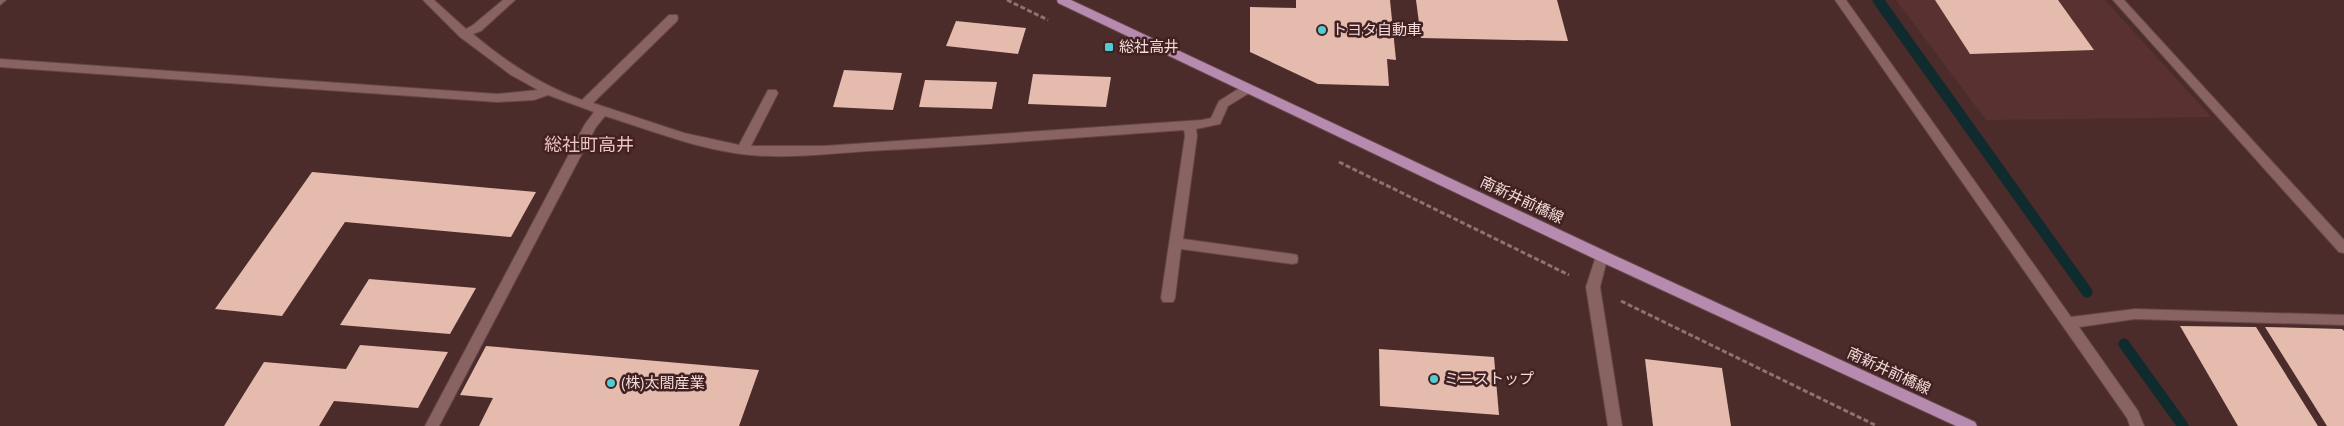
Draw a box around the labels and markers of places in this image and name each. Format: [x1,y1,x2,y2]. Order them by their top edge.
place label: トヨタ自動車 [1332,20,1422,39]
marker: トヨタ自動車 [1316,24,1328,36]
place label: 総社高井 [1119,37,1179,56]
marker: 総社高井 [1103,41,1115,53]
place label: ミニストップ [1444,369,1534,388]
place label: (株)太閤産業 [621,373,704,392]
marker: ミニストップ [1428,373,1440,385]
marker: (株)太閤産業 [605,377,617,389]

